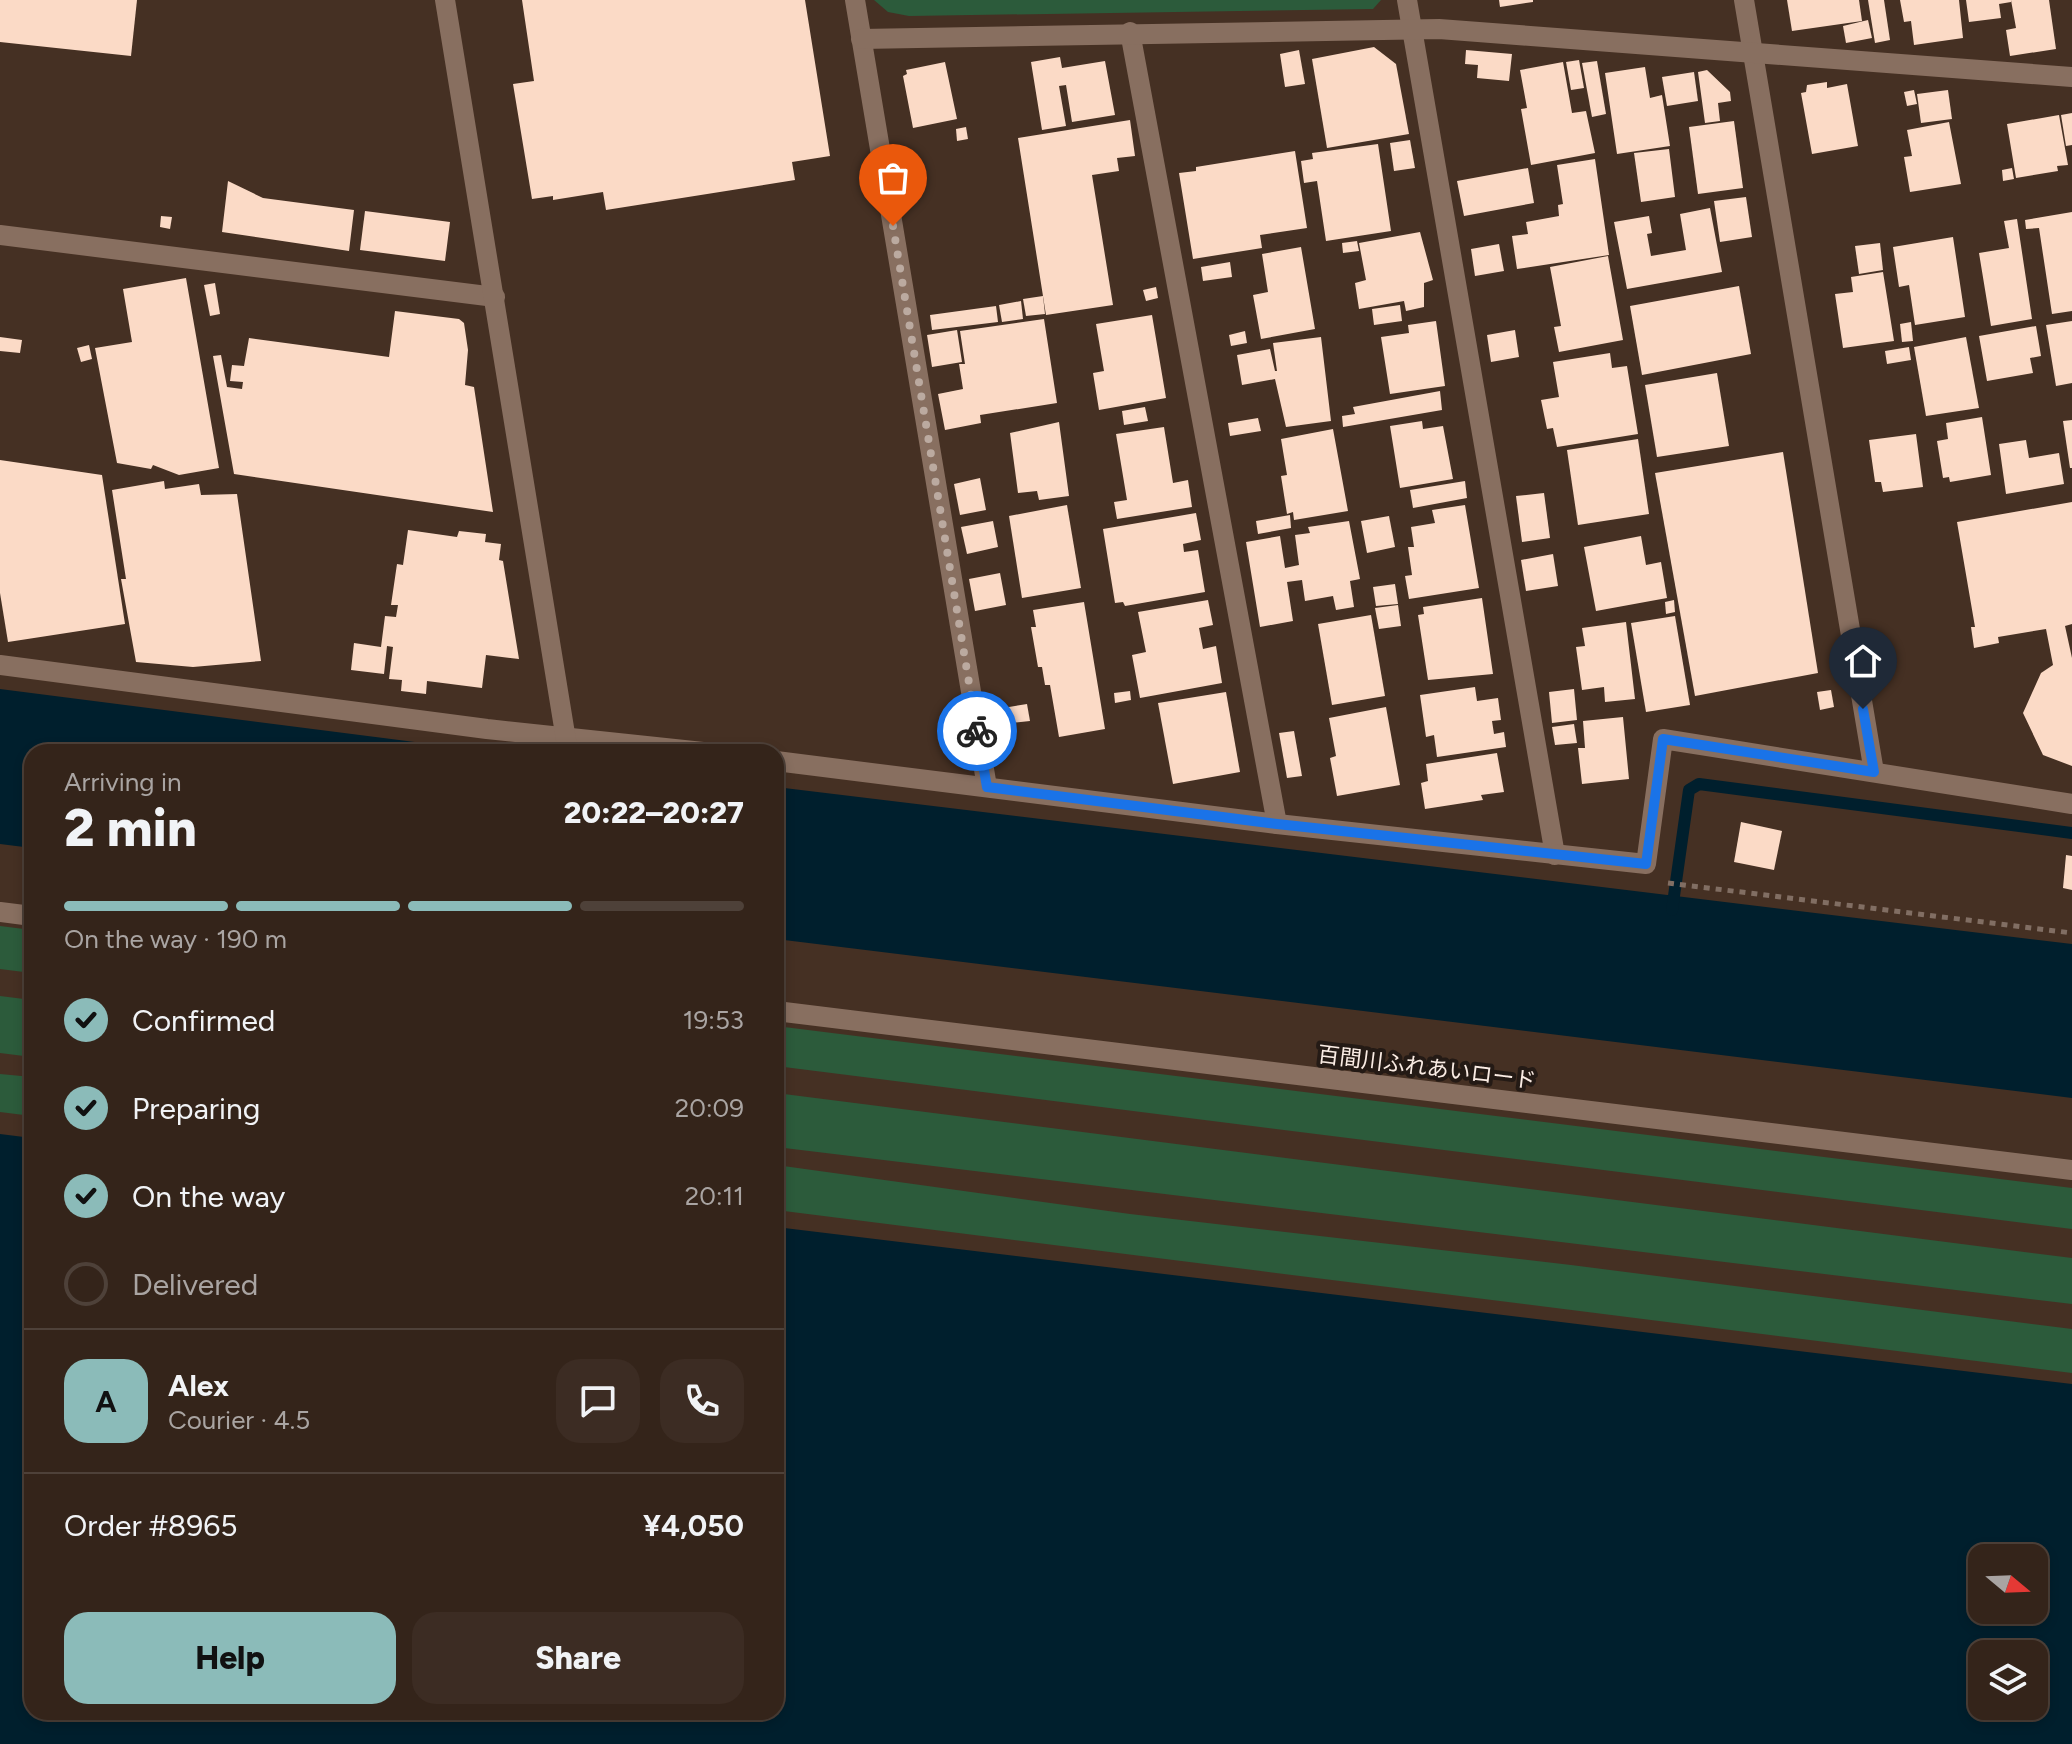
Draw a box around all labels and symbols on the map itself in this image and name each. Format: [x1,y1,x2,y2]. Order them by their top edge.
pin [859,144,927,226]
pin [1829,627,1897,709]
courier [937,691,1017,771]
street label: 百間川ふれあいロード [1316,1041,1538,1094]
north arrow [1968,1544,2048,1624]

